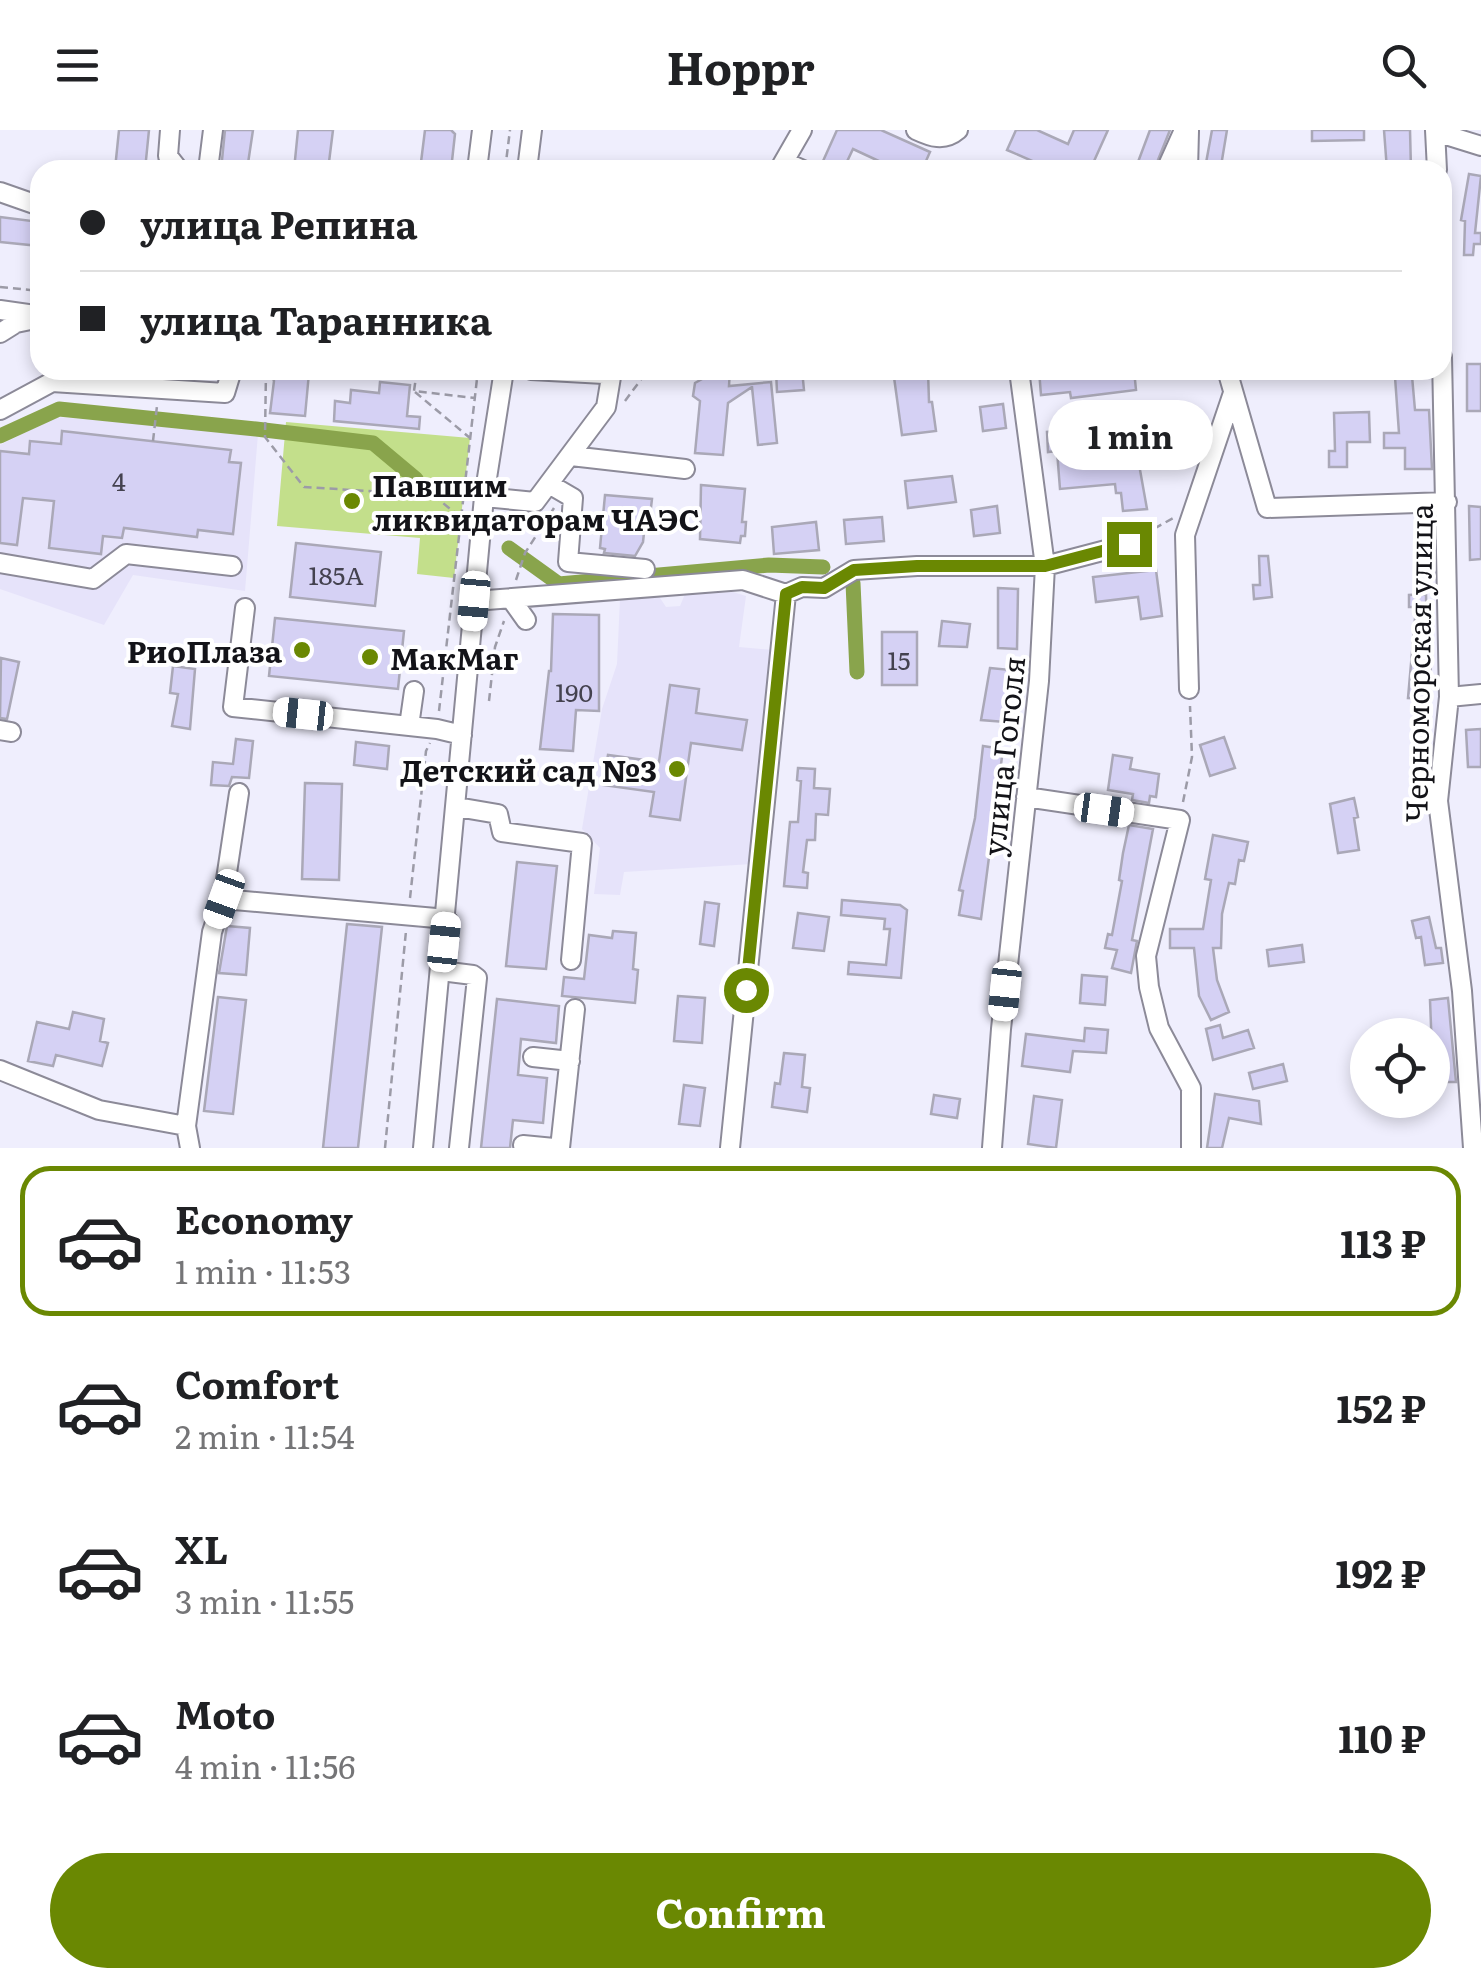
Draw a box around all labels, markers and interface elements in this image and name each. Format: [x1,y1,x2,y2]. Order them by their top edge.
text: Hoppr [666,32,815,99]
icon: menu [50,38,105,93]
icon: search [1376,38,1431,93]
text: улица Репина [140,194,418,251]
text: улица Таранника [140,290,492,347]
callout: 1 min [1046,399,1212,469]
text: 1 min [1088,411,1173,459]
house number: 4 [112,462,126,499]
place label: Павшим ликвидаторам ЧАЭС [372,462,700,540]
marker: Павшим ликвидаторам ЧАЭС [341,490,363,512]
street label: Черноморская улица [1392,502,1442,823]
route end [1107,522,1152,567]
house number: 185А [308,556,364,593]
car [456,570,492,632]
place label: РиоПлаза [127,628,283,672]
place label: МакМаг [390,635,519,679]
marker: РиоПлаза [291,639,313,661]
house number: 15 [888,641,910,678]
marker: МакМаг [359,646,381,668]
street label: улица Гоголя [970,654,1034,858]
house number: 190 [555,673,593,710]
car [272,696,334,732]
place label: Детский сад №3 [400,747,657,791]
marker: Детский сад №3 [666,758,688,780]
car [1072,791,1136,829]
car [200,866,248,932]
car [426,911,462,973]
car [987,960,1023,1022]
route start [724,968,769,1013]
map controls [1350,1018,1450,1118]
button: locate [1350,1018,1450,1118]
text: Economy [175,1189,353,1246]
icon: car [55,1196,145,1286]
text: 113 ₽ [1340,1213,1426,1270]
text: 1 min · 11:53 [175,1246,351,1294]
text: Comfort [175,1354,339,1411]
icon: car [55,1361,145,1451]
text: 152 ₽ [1337,1378,1426,1435]
text: 2 min · 11:54 [175,1411,355,1459]
text: XL [175,1519,228,1576]
icon: car [55,1526,145,1616]
text: 192 ₽ [1336,1543,1426,1600]
text: 3 min · 11:55 [175,1576,354,1624]
text: Moto [175,1684,275,1741]
icon: car [55,1691,145,1781]
text: 110 ₽ [1338,1708,1426,1765]
text: 4 min · 11:56 [175,1741,356,1789]
button: Confirm [50,1853,1431,1968]

